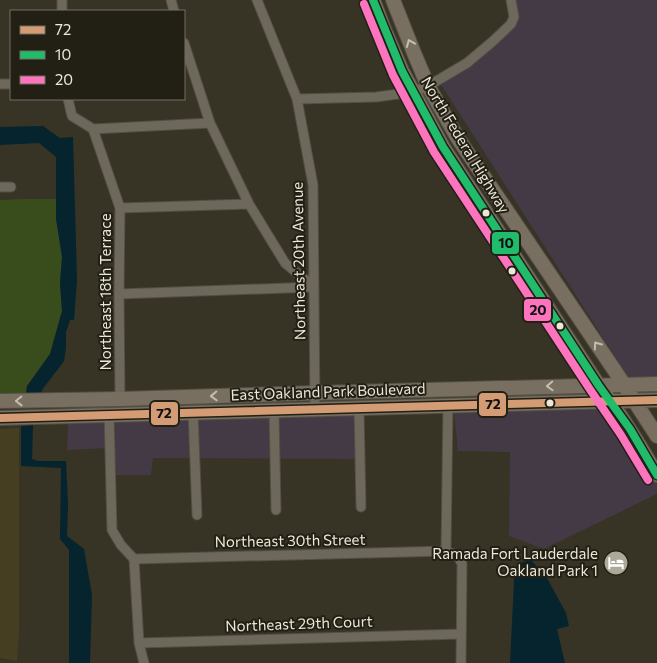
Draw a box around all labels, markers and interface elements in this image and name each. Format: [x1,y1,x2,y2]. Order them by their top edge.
legend [10,10,185,100]
text: 72 [55,20,71,38]
one-way arrow [405,40,415,48]
text: 10 [55,45,71,63]
text: 20 [55,70,73,88]
street label: North Federal Highway [418,73,514,216]
street label: Northeast 20th Avenue [288,182,308,340]
unlabelled marker [481,208,491,218]
street label: Northeast 18th Terrace [96,213,114,371]
line badge: 10 [491,231,520,255]
text: 10 [498,234,514,251]
unlabelled marker [507,266,517,276]
line badge: 20 [523,298,552,322]
text: 20 [529,301,547,318]
unlabelled marker [555,321,565,331]
one-way arrow [594,341,603,351]
street label: East Oakland Park Boulevard [230,379,426,403]
one-way arrow [546,381,554,392]
one-way arrow [210,391,218,402]
line badge: 72 [478,392,507,417]
text: 72 [485,395,501,412]
one-way arrow [15,396,22,406]
unlabelled marker [545,398,555,408]
line badge: 72 [150,401,179,426]
text: 72 [156,404,172,421]
street label: Northeast 30th Street [214,530,366,550]
place label: Ramada Fort Lauderdale Oakland Park 1 [432,544,598,579]
hotel icon: Ramada Fort Lauderdale Oakland Park 1 [603,550,629,576]
street label: Northeast 29th Court [225,611,373,635]

